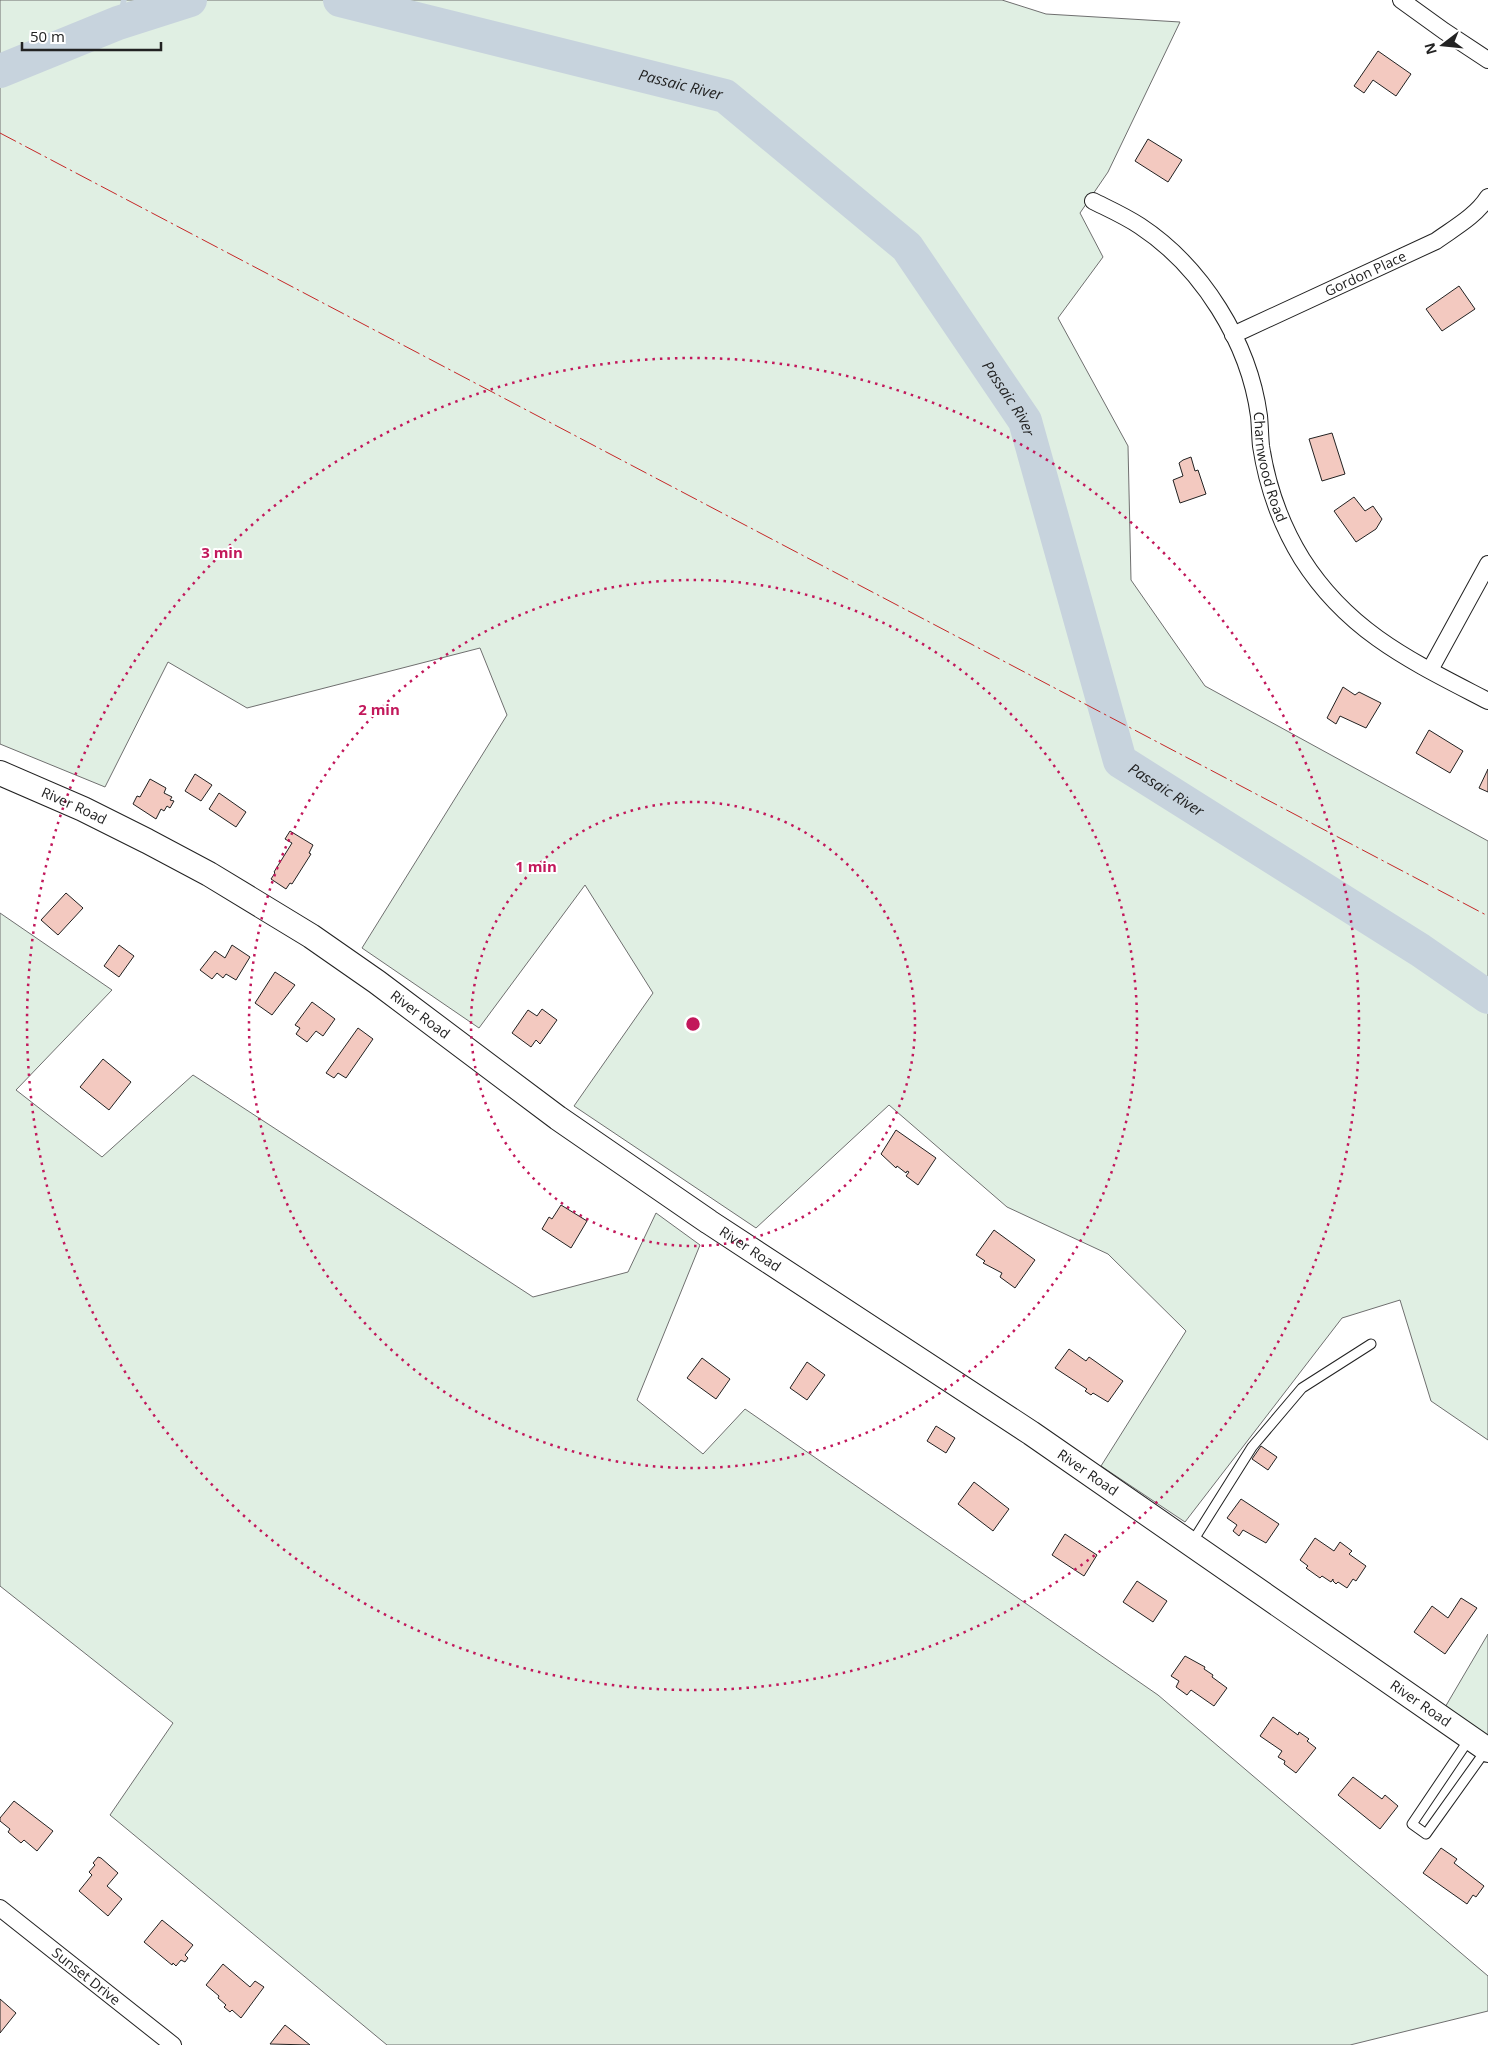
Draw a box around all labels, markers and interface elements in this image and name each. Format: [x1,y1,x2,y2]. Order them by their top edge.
scale bar [22,20,161,52]
north arrow [1418,20,1468,70]
text: 50 m [30,26,65,46]
text: N [1419,41,1441,57]
water label: Passaic River [637,64,726,104]
street label: Gordon Place [1321,246,1409,300]
water label: Passaic River [978,357,1040,439]
street label: Charnwood Road [1250,411,1292,525]
text: 3 min [201,542,243,562]
text: 2 min [358,699,400,719]
water label: Passaic River [1125,758,1209,821]
street label: River Road [39,782,110,828]
text: 1 min [515,856,557,876]
street label: River Road [387,985,454,1043]
centre of rings [684,1015,702,1033]
street label: River Road [716,1221,785,1276]
street label: River Road [1054,1444,1122,1500]
street label: River Road [1387,1675,1455,1731]
street label: Sunset Drive [48,1943,125,2009]

